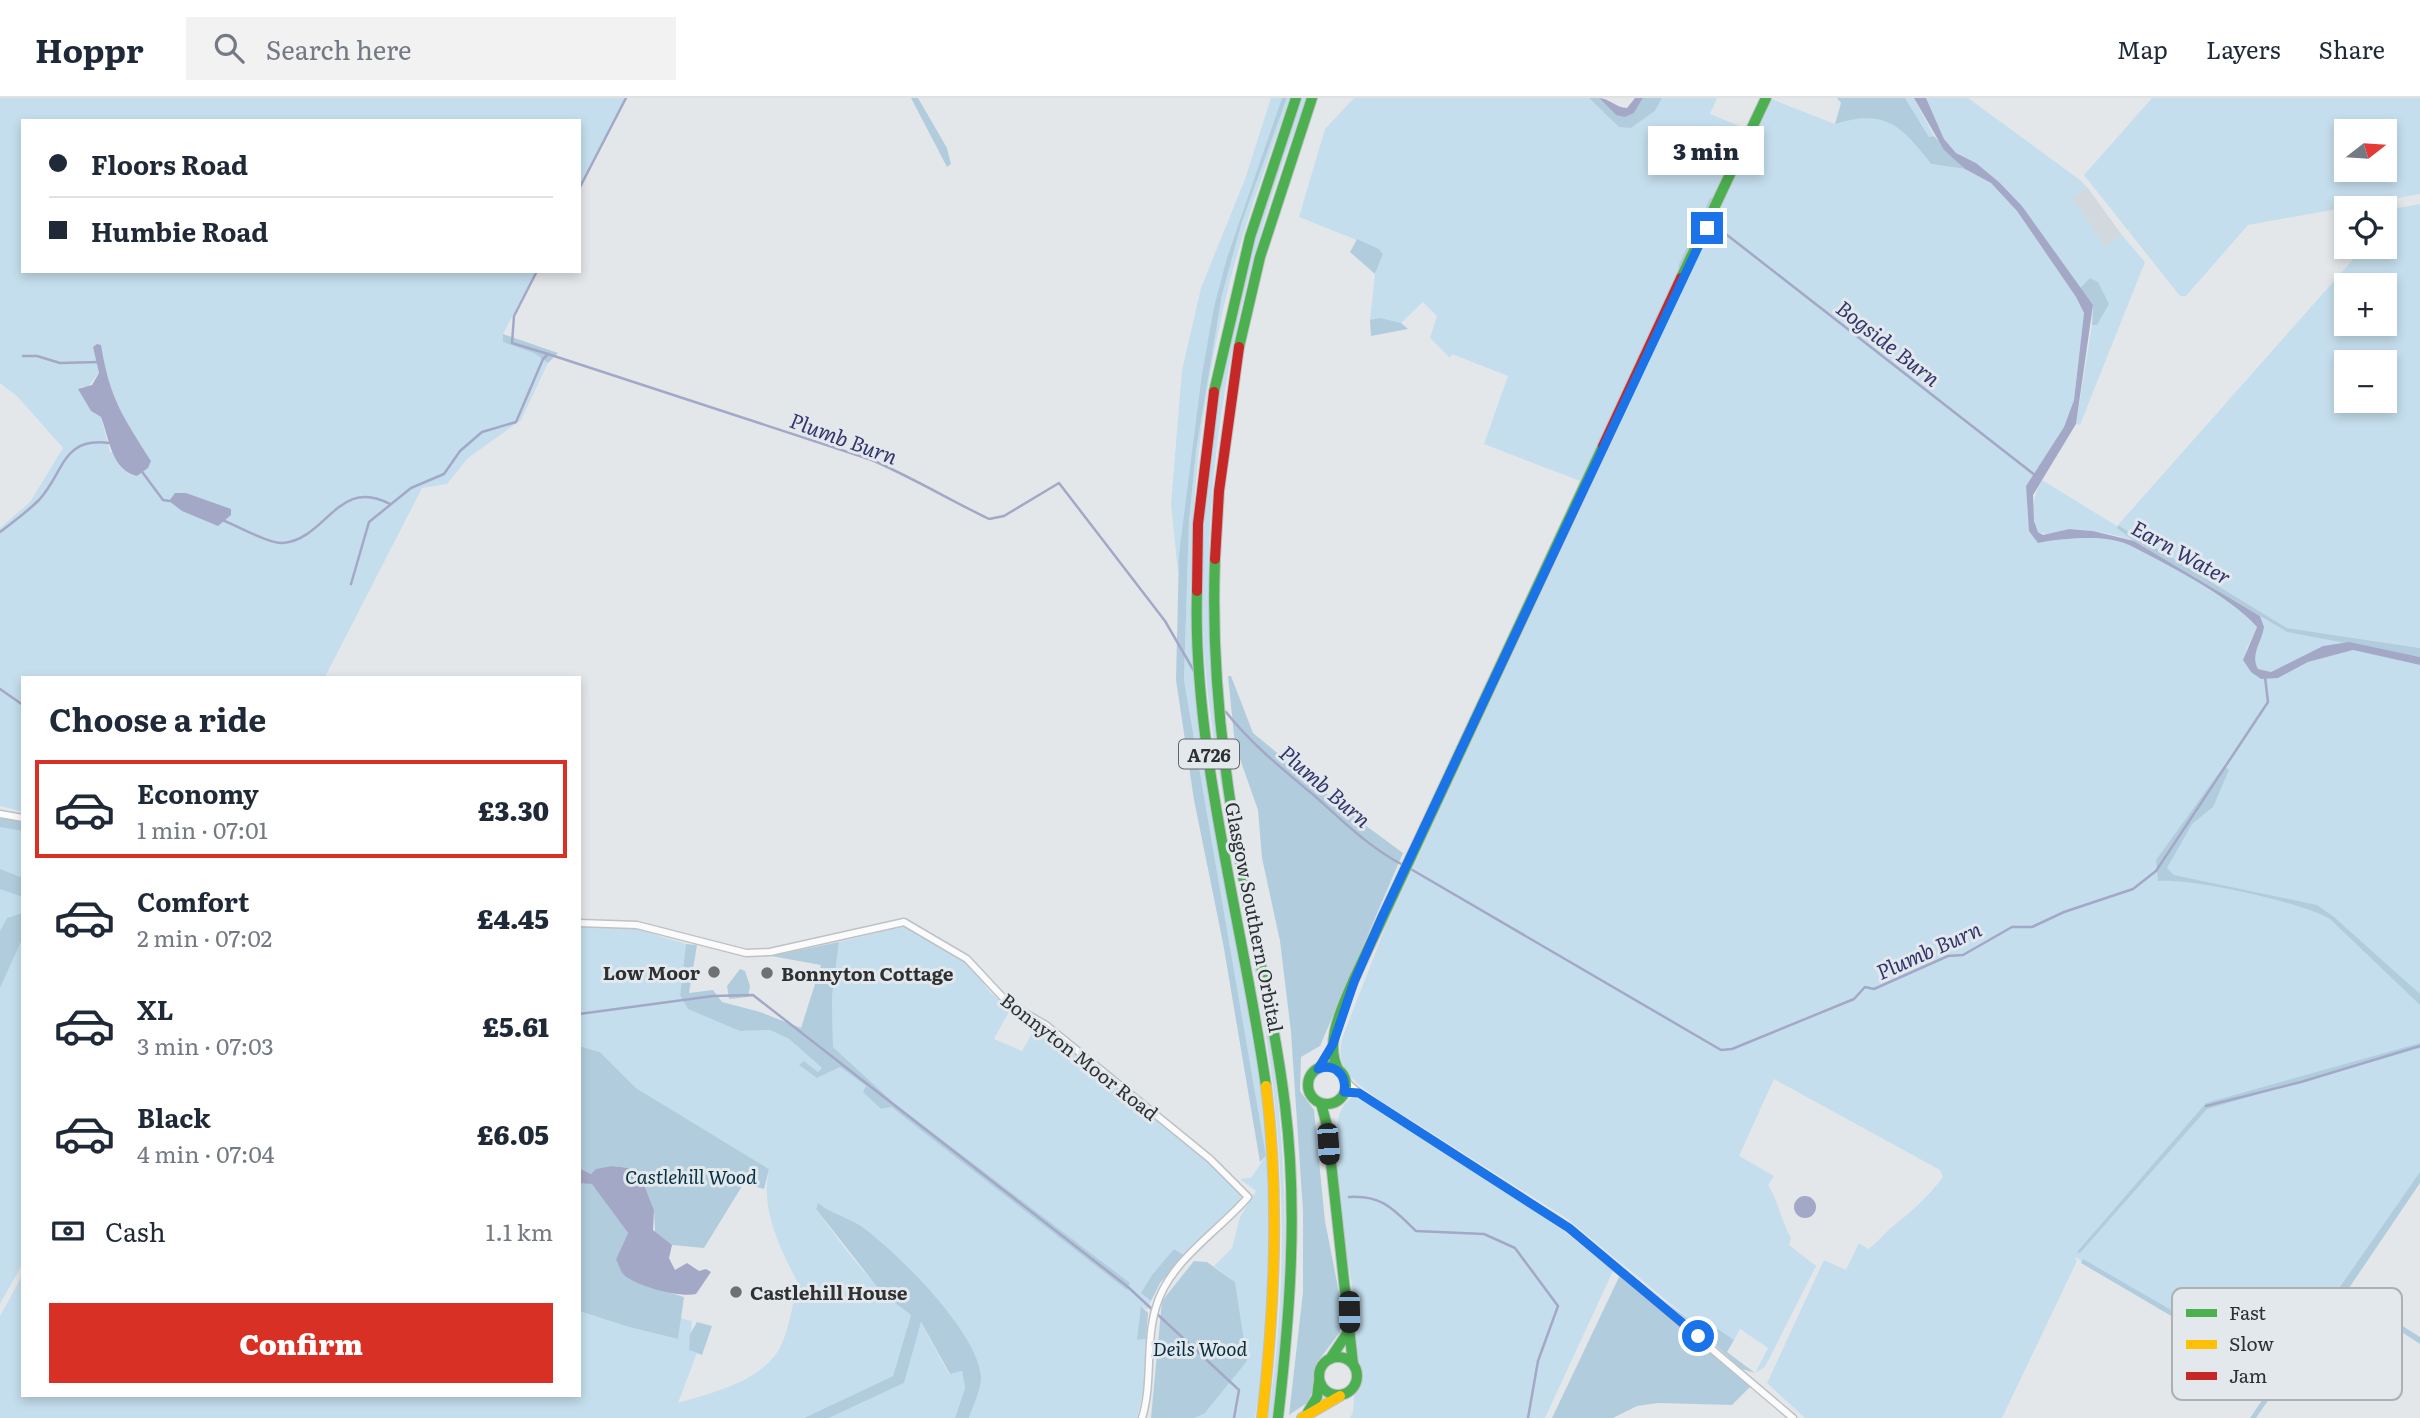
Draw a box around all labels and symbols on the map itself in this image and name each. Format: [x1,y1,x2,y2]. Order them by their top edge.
north arrow [2334,119,2398,182]
callout: 3 min [1649,127,1765,176]
route end [1691,212,1723,244]
water label: Bogside Burn [1831,292,1948,393]
water label: Plumb Burn [786,403,902,471]
water label: Earn Water [2127,511,2238,591]
water label: Plumb Burn [1274,737,1379,834]
road number: A726 [1179,740,1239,768]
street label: Glasgow Southern Orbital [1219,799,1291,1035]
water label: Plumb Burn [1870,912,1986,986]
place label: Low Moor [603,958,701,986]
place label: Bonnyton Cottage [781,959,954,987]
marker: Low Moor [706,964,722,980]
marker: Bonnyton Cottage [759,965,775,981]
street label: Bonnyton Moor Road [995,986,1165,1127]
car [1317,1122,1340,1166]
park label: Castlehill Wood [625,1162,757,1190]
place label: Castlehill House [750,1278,908,1306]
marker: Castlehill House [728,1284,744,1300]
legend [2172,1288,2402,1400]
car [1339,1291,1360,1333]
text: Fast [2229,1298,2266,1326]
route start [1682,1320,1714,1352]
text: Slow [2229,1329,2274,1357]
park label: Deils Wood [1153,1334,1248,1362]
text: Jam [2229,1361,2267,1389]

